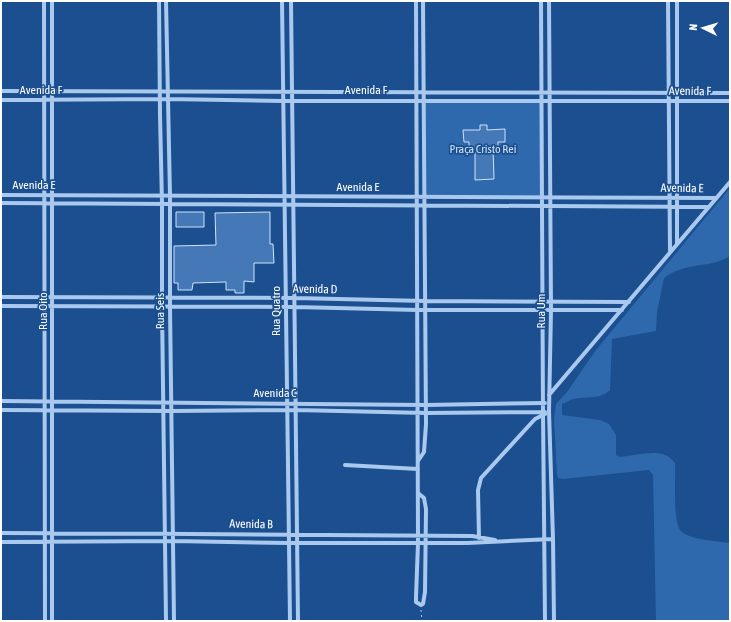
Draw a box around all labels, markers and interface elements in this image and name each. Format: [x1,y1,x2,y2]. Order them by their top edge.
north arrow [683,8,723,48]
text: N [687,23,699,31]
street label: Avenida F [20,83,62,97]
street label: Avenida F [345,83,387,97]
street label: Avenida F [669,84,712,98]
park label: Praça Cristo Rei [449,142,517,156]
street label: Avenida E [13,178,55,192]
street label: Avenida E [337,180,379,194]
street label: Avenida E [660,181,704,195]
street label: Avenida D [293,282,338,296]
street label: Rua Quatro [269,286,283,336]
street label: Rua Oito [36,292,50,330]
street label: Rua Seis [153,293,167,329]
street label: Rua Um [534,294,548,328]
street label: Avenida C [253,386,297,400]
street label: Avenida B [229,517,273,531]

